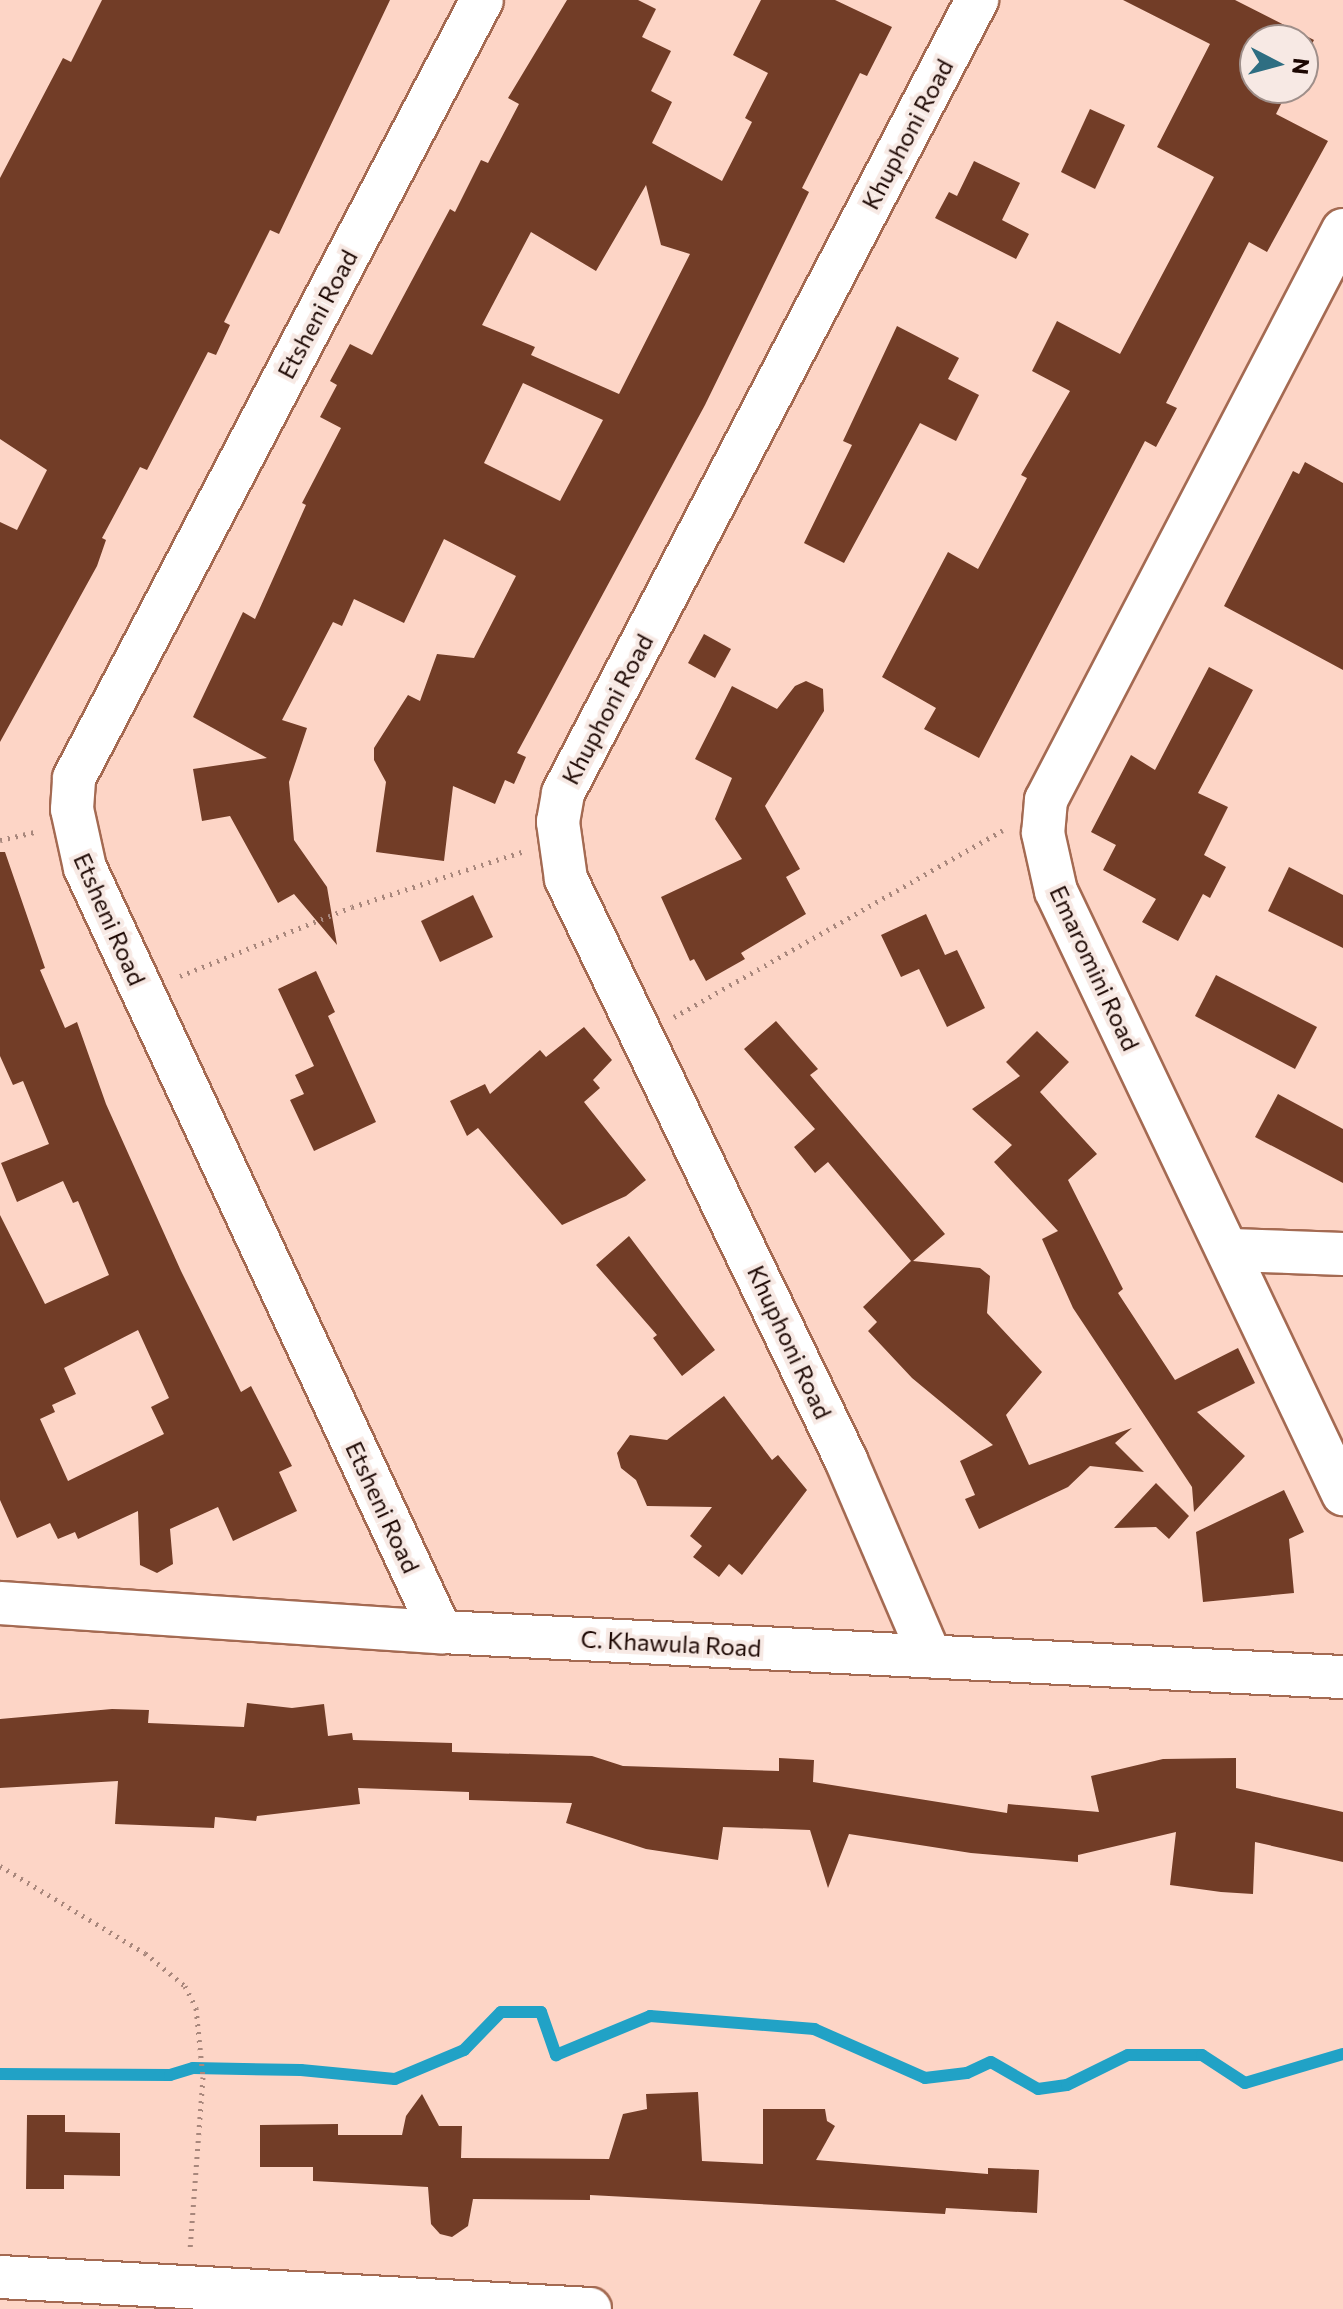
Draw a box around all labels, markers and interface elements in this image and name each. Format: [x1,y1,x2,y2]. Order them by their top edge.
north arrow [1239,24,1319,104]
street label: Khuphoni Road [855,54,959,214]
text: N [1287,57,1316,76]
street label: Etsheni Road [271,245,363,383]
street label: Khuphoni Road [555,629,659,789]
street label: Etsheni Road [68,848,152,990]
street label: Emaromini Road [1044,881,1146,1055]
street label: Khuphoni Road [742,1261,838,1423]
street label: Etsheni Road [340,1437,426,1577]
street label: C. Khawula Road [580,1624,762,1662]

